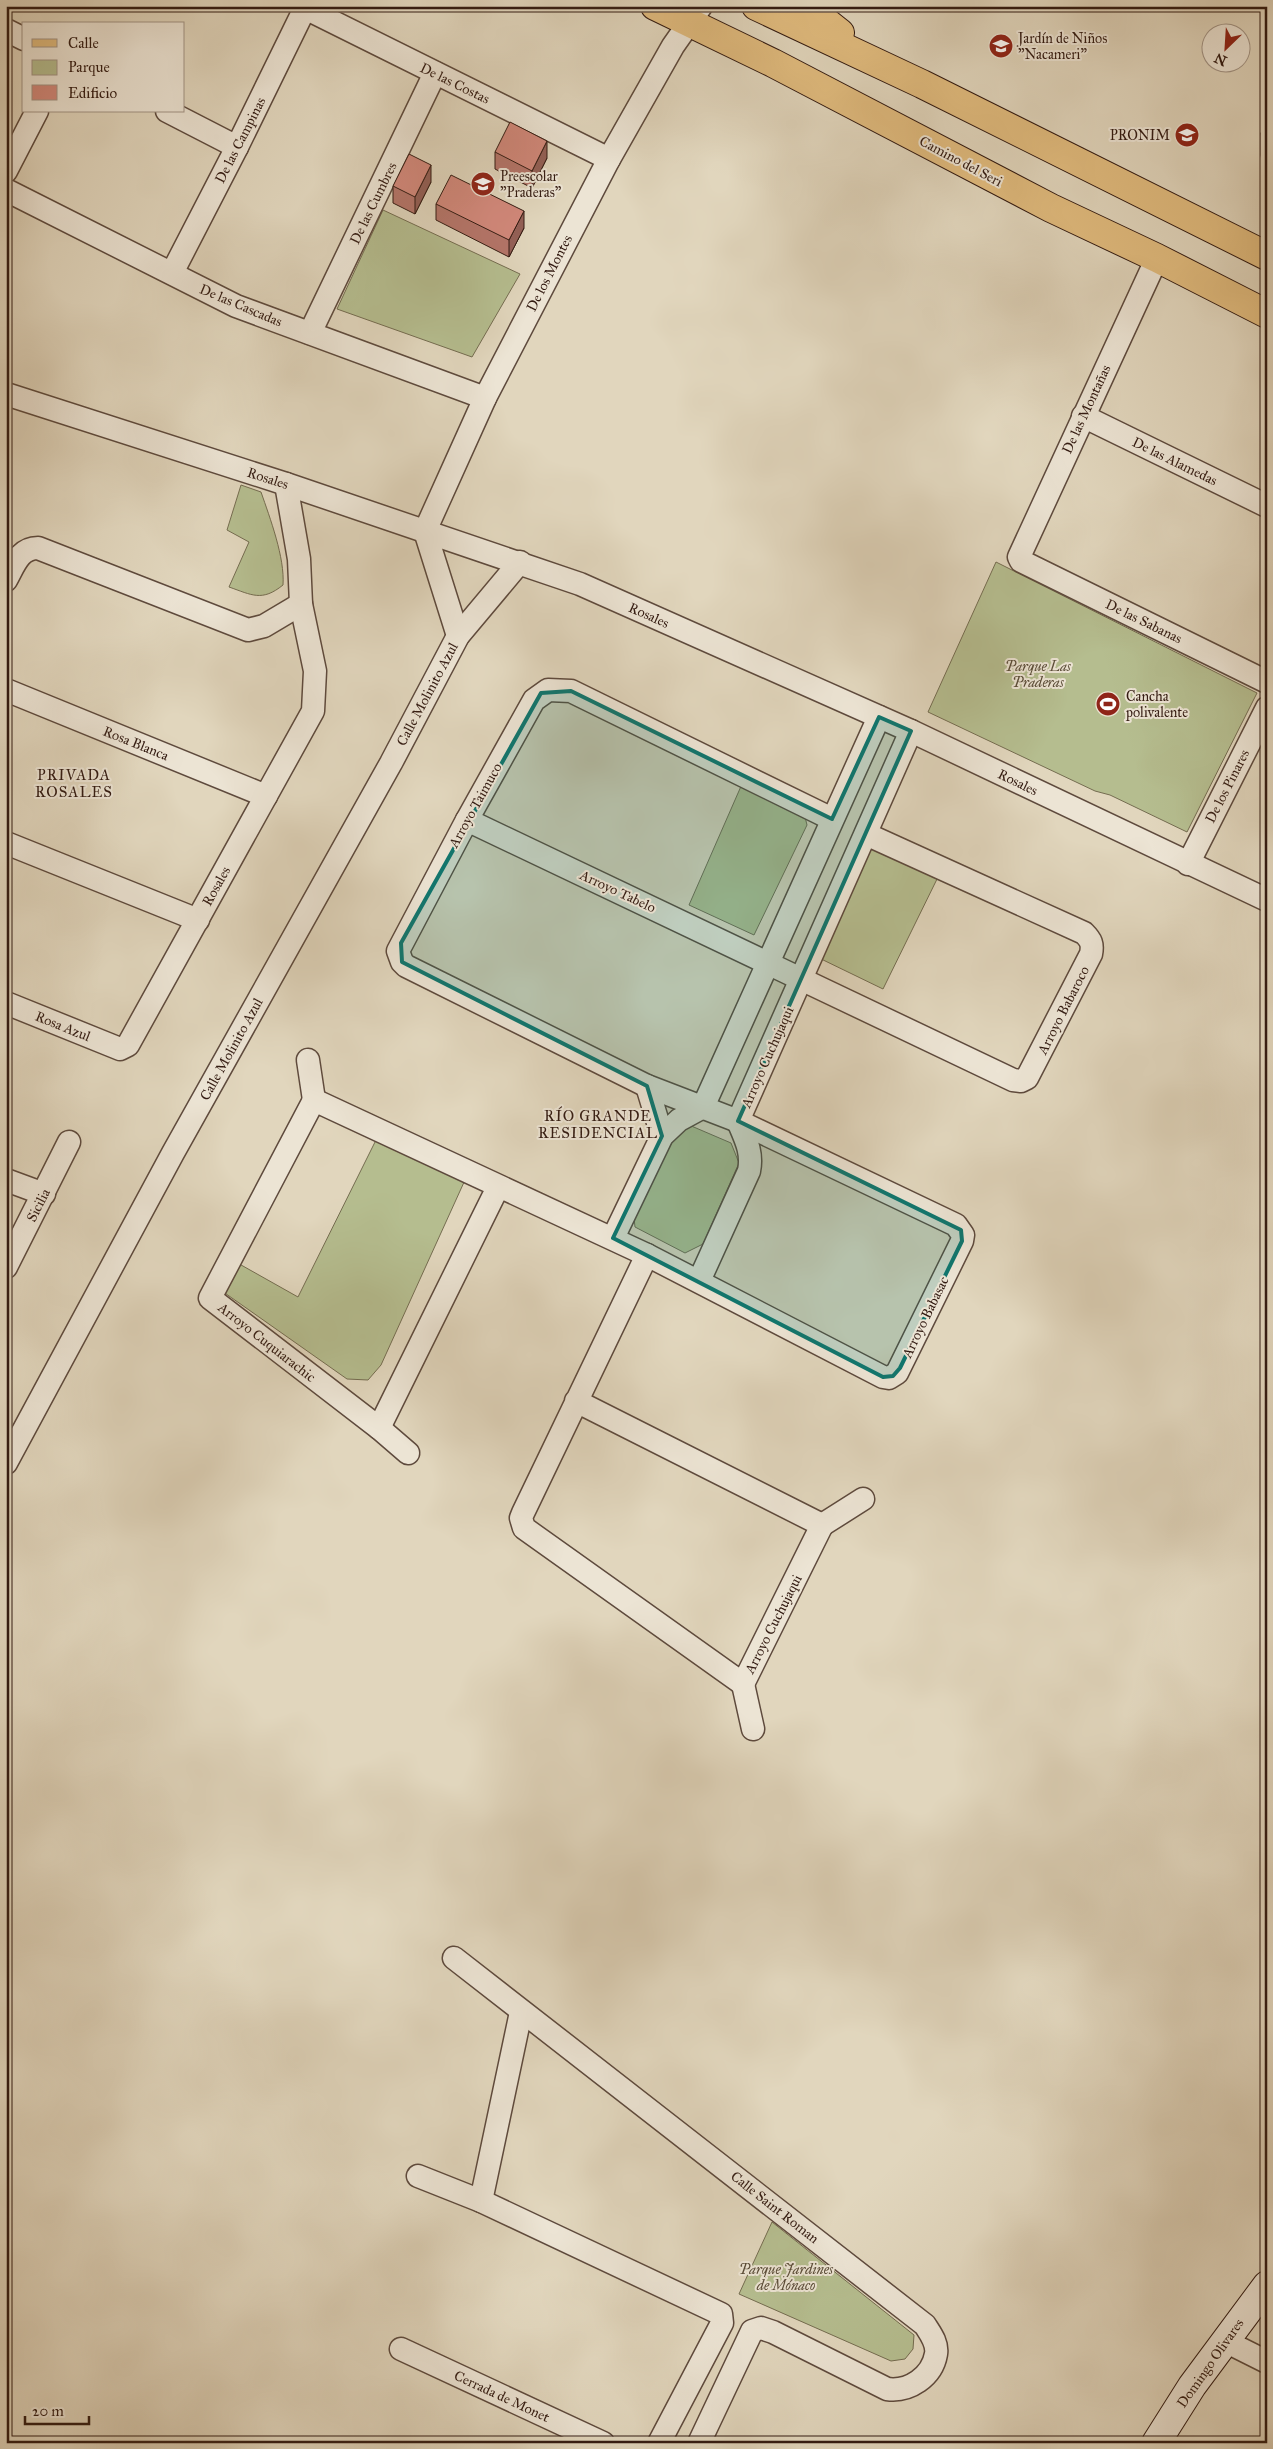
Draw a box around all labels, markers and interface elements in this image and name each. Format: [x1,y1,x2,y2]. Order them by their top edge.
legend [22,22,185,112]
north arrow [1200,22,1250,72]
place label: Jardín de Niños "Nacameri" [1016,30,1107,63]
school or university icon: Jardín de Niños "Nacameri" [988,33,1014,59]
text: Calle [68,34,99,52]
text: N [1212,49,1230,70]
text: Parque [68,58,110,77]
street label: De las Costas [417,59,492,108]
text: Edificio [68,84,117,102]
street label: De las Campinas [211,94,269,186]
school or university icon: PRONIM [1174,122,1200,148]
place label: PRONIM [1110,127,1170,144]
street label: Camino del Seri [916,132,1005,190]
street label: De las Cumbres [346,159,401,247]
place label: Preescolar "Praderas" [500,168,562,201]
school or university icon: Preescolar "Praderas" [470,171,496,197]
street label: De los Montes [523,232,576,314]
street label: De las Cascadas [197,280,285,331]
street label: De las Montañas [1058,362,1114,456]
street label: De las Alamedas [1130,434,1220,489]
street label: Rosales [245,464,291,493]
street label: De las Sabanas [1103,596,1185,647]
street label: Rosales [626,599,672,632]
street label: Calle Molinito Azul [393,640,462,749]
park label: Parque Las Praderas [1005,658,1072,691]
place label: Cancha polivalente [1125,688,1188,721]
sports icon: Cancha polivalente [1095,691,1121,717]
street label: Rosa Blanca [101,723,171,764]
street label: De los Pinares [1202,747,1253,826]
street label: Arroyo Taimuco [445,760,506,851]
street label: Rosales [995,765,1041,799]
district label: PRIVADA ROSALES [35,766,113,801]
street label: Rosales [199,863,234,909]
street label: Arroyo Tabelo [576,866,658,916]
street label: Arroyo Babaroco [1033,963,1093,1058]
street label: Calle Molinito Azul [196,995,267,1103]
street label: Arroyo Cuchujaqui [737,1004,798,1112]
street label: Rosa Azul [33,1008,93,1045]
district label: RÍO GRANDE RESIDENCIAL [538,1106,658,1142]
street label: Sicilia [23,1186,54,1225]
street label: Arroyo Babasac [898,1274,952,1362]
street label: Arroyo Cuquiarachic [213,1298,319,1387]
street label: Arroyo Cuchujaqui [741,1572,807,1678]
street label: Calle Saint Roman [727,2168,823,2247]
park label: Parque Jardines de Mónaco [739,2261,834,2294]
street label: Domingo Olivares [1173,2315,1247,2411]
street label: Cerrada de Monet [451,2367,552,2426]
scale bar [25,2394,89,2426]
text: 20 m [32,2402,64,2420]

